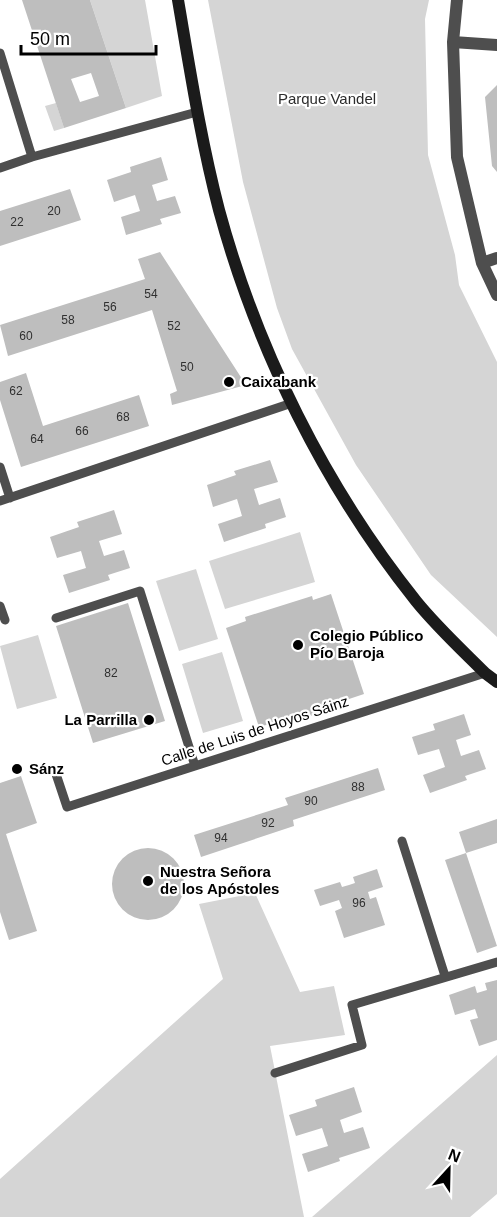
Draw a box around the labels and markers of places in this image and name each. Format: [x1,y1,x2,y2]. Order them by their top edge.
place label: Caixabank [241,373,317,390]
marker: Caixabank [222,375,236,389]
place label: Colegio Público Pío Baroja [310,627,423,661]
marker: Colegio Público Pío Baroja [291,638,305,652]
place label: La Parrilla [64,711,138,728]
marker: La Parrilla [142,713,156,727]
place label: Sánz [29,760,64,777]
marker: Sánz [10,762,24,776]
place label: Nuestra Señora de los Apóstoles [160,863,279,897]
marker: Nuestra Señora de los Apóstoles [141,874,155,888]

